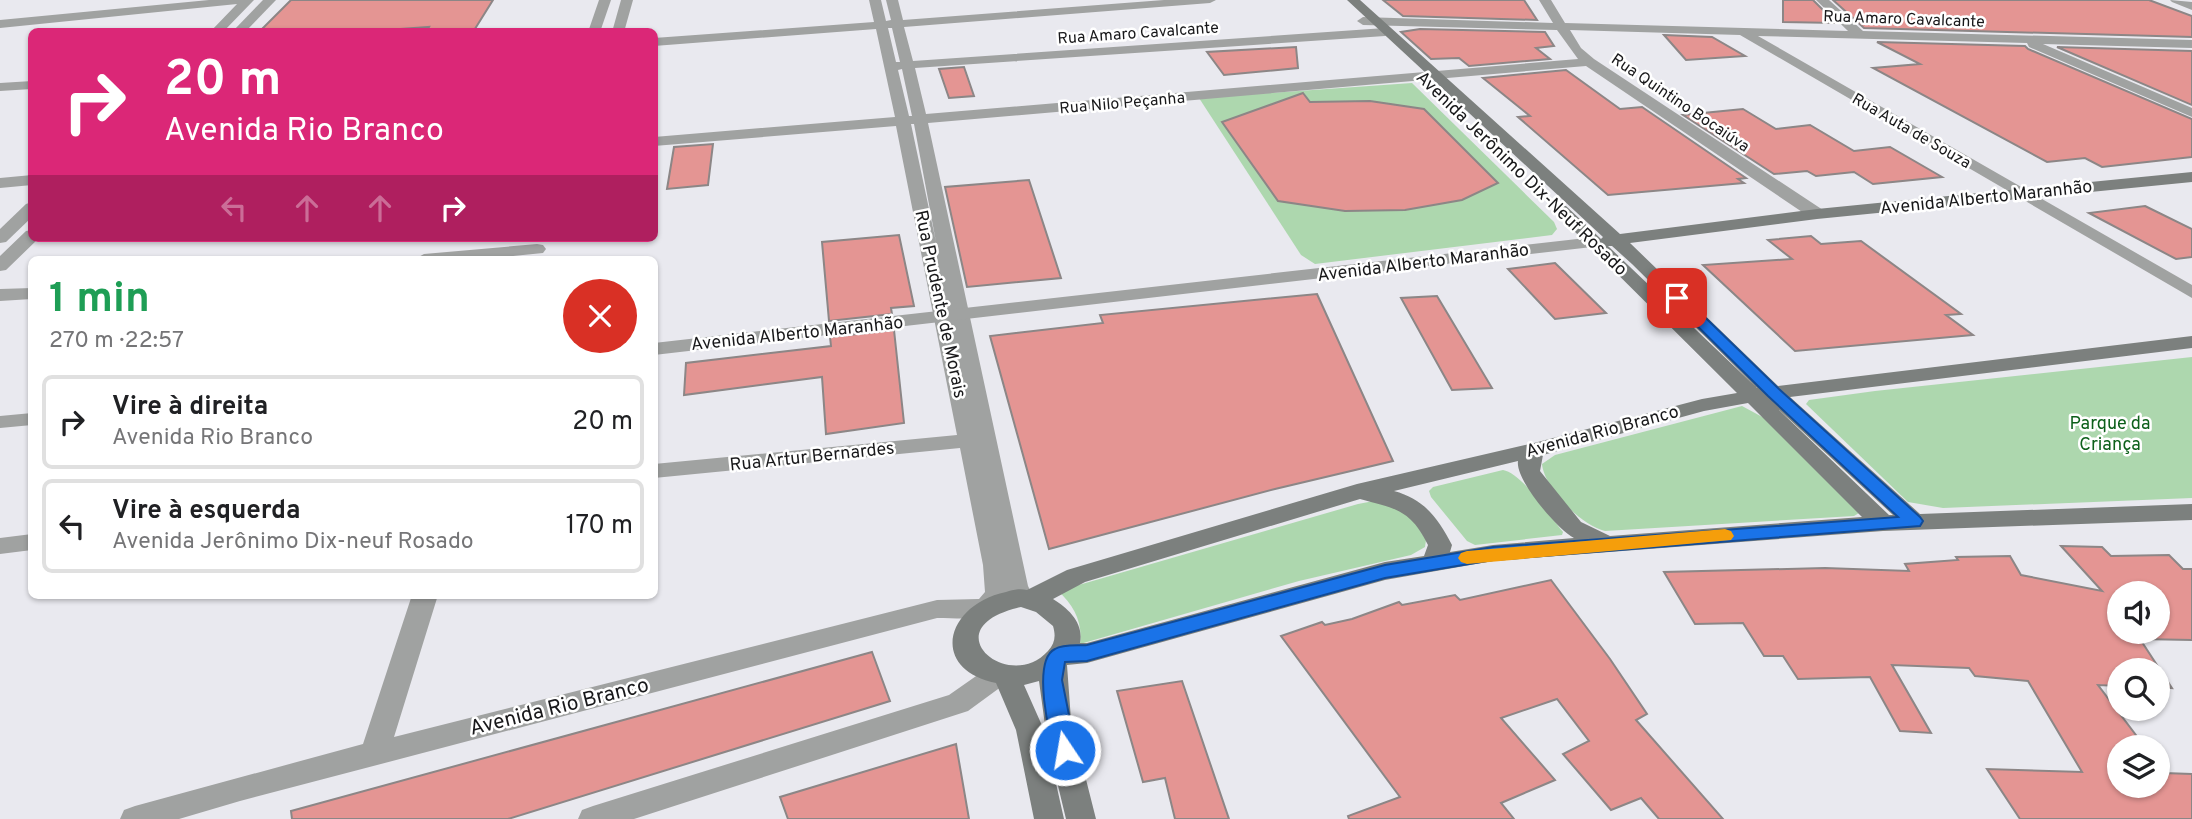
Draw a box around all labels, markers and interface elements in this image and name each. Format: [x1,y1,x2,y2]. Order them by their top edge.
street label: Rua Amaro Cavalcante [1823,7,1985,33]
street label: Rua Amaro Cavalcante [1057,18,1219,50]
street label: Rua Quintino Bocaiúva [1607,50,1753,157]
text: 20 m [164,51,281,113]
icon: right [49,56,140,147]
street label: Avenida Jerônimo Dix-Neuf Rosado [1410,67,1632,281]
street label: Rua Nilo Peçanha [1059,89,1186,119]
street label: Rua Auta de Souza [1848,90,1974,174]
text: Avenida Rio Branco [164,112,444,152]
street label: Avenida Alberto Maranhão [1879,176,2093,221]
icon: left [215,189,253,227]
icon: ahead [288,189,326,227]
icon: ahead [361,189,399,227]
icon: right [434,189,472,227]
street label: Rua Prudente de Morais [908,208,971,401]
street label: Avenida Alberto Maranhão [1316,239,1530,288]
pin [1647,268,1707,328]
text: 1 min [49,274,150,327]
button: close [563,279,637,353]
icon: arrive [1658,279,1696,317]
street label: Avenida Alberto Maranhão [690,312,904,357]
text: 270 m · 22:57 [49,327,184,356]
text: Vire à direita [112,391,268,424]
street label: Avenida Rio Branco [1523,401,1681,464]
icon: right [53,403,91,441]
text: 20 m [572,406,633,439]
park label: Parque da Criança [2070,413,2150,457]
text: Avenida Rio Branco [112,424,313,453]
street label: Rua Artur Bernardes [729,437,896,478]
text: Vire à esquerda [112,495,300,528]
icon: left [53,507,91,545]
text: 170 m [566,510,633,543]
text: Avenida Jerônimo Dix-neuf Rosado [112,528,474,557]
map controls [2107,581,2170,798]
button: sound [2107,581,2170,644]
button: search [2107,658,2170,721]
street label: Avenida Rio Branco [467,672,652,743]
position arrow [1028,713,1102,787]
button: layers [2107,735,2170,798]

